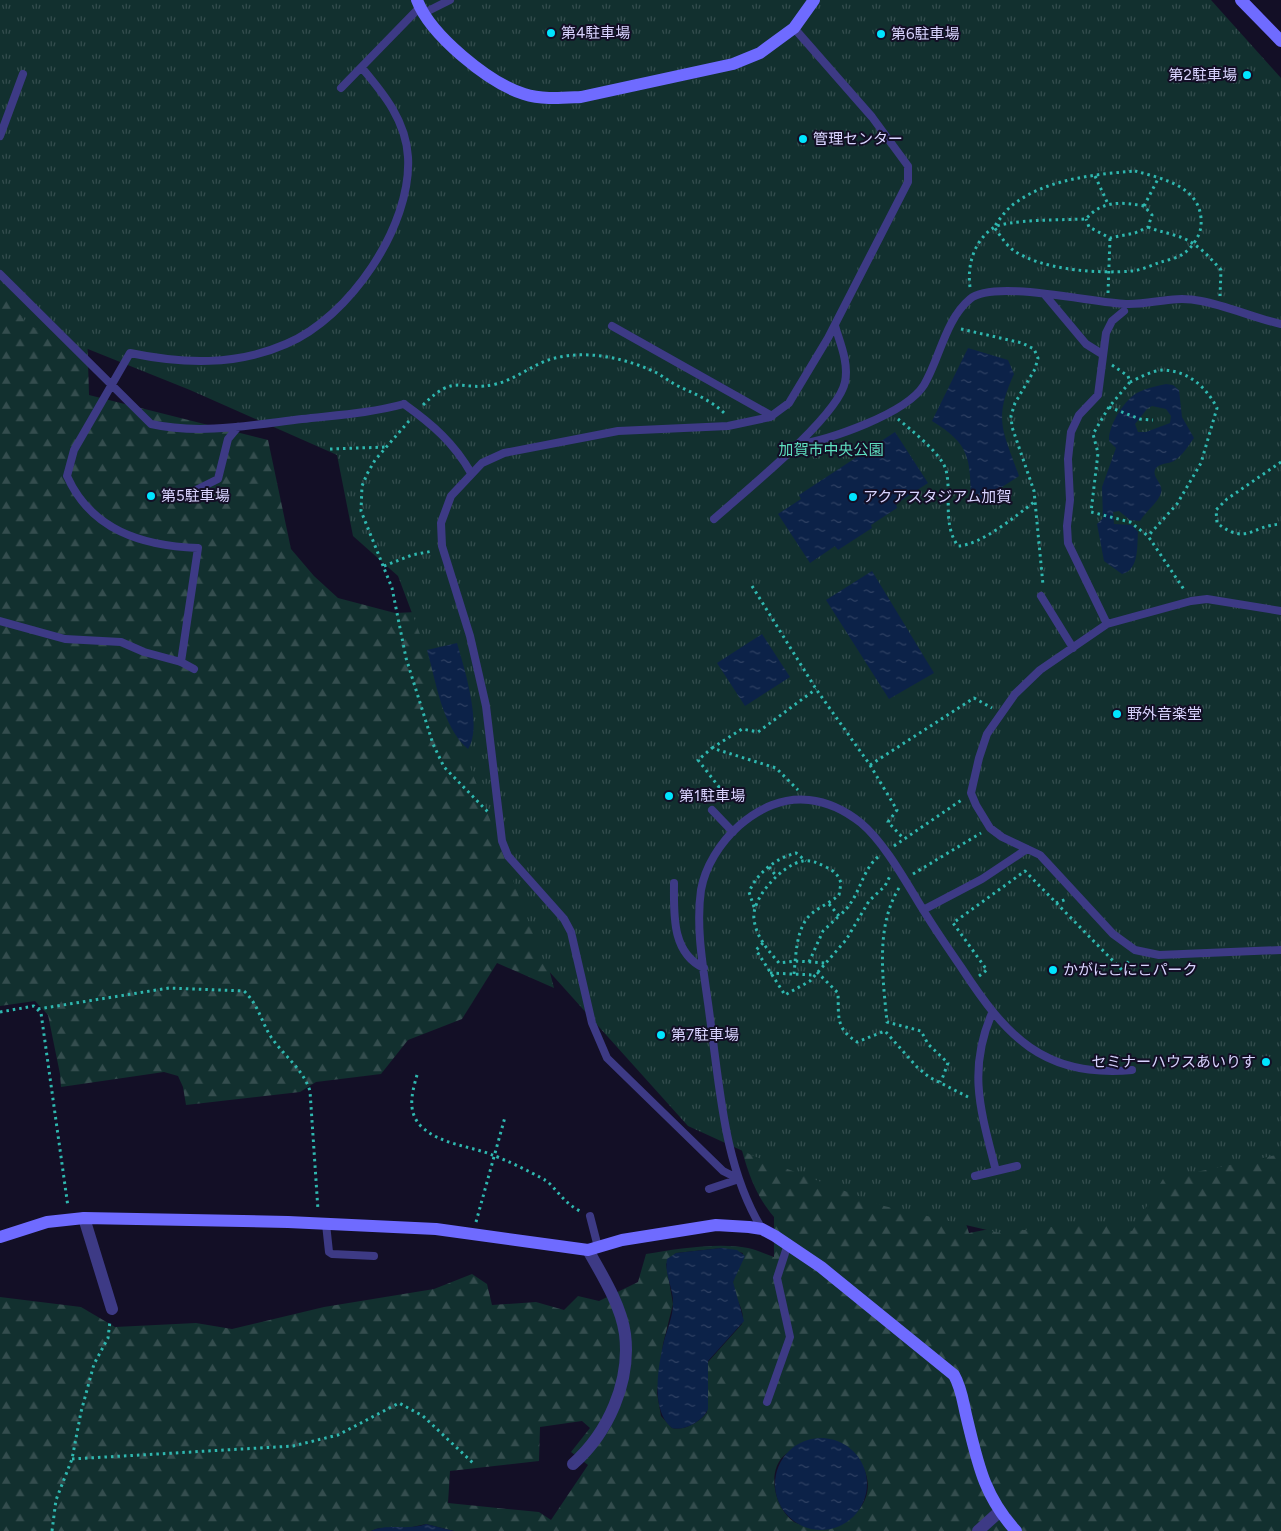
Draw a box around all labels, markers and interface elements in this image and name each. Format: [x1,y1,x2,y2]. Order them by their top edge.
place label: 第4駐車場 [561,24,630,42]
place label: 第6駐車場 [891,25,960,43]
marker: 第4駐車場 [545,27,557,39]
marker: 第6駐車場 [875,28,887,40]
place label: 第2駐車場 [1169,66,1237,84]
marker: 第2駐車場 [1241,69,1253,81]
place label: 管理センター [813,130,903,148]
marker: 管理センター [797,133,809,145]
park label: 加賀市中央公園 [778,441,884,459]
place label: 第5駐車場 [161,487,230,505]
place label: アクアスタジアム加賀 [863,488,1011,506]
marker: 第5駐車場 [145,490,157,502]
marker: アクアスタジアム加賀 [847,491,859,503]
place label: 野外音楽堂 [1127,705,1202,723]
marker: 野外音楽堂 [1111,708,1123,720]
place label: 第1駐車場 [679,787,745,805]
marker: 第1駐車場 [663,790,675,802]
place label: かがにこにこパーク [1063,961,1197,979]
marker: かがにこにこパーク [1047,964,1059,976]
place label: 第7駐車場 [671,1026,739,1044]
marker: 第7駐車場 [655,1029,667,1041]
place label: セミナーハウスあいりす [1091,1053,1256,1071]
marker: セミナーハウスあいりす [1260,1056,1272,1068]

